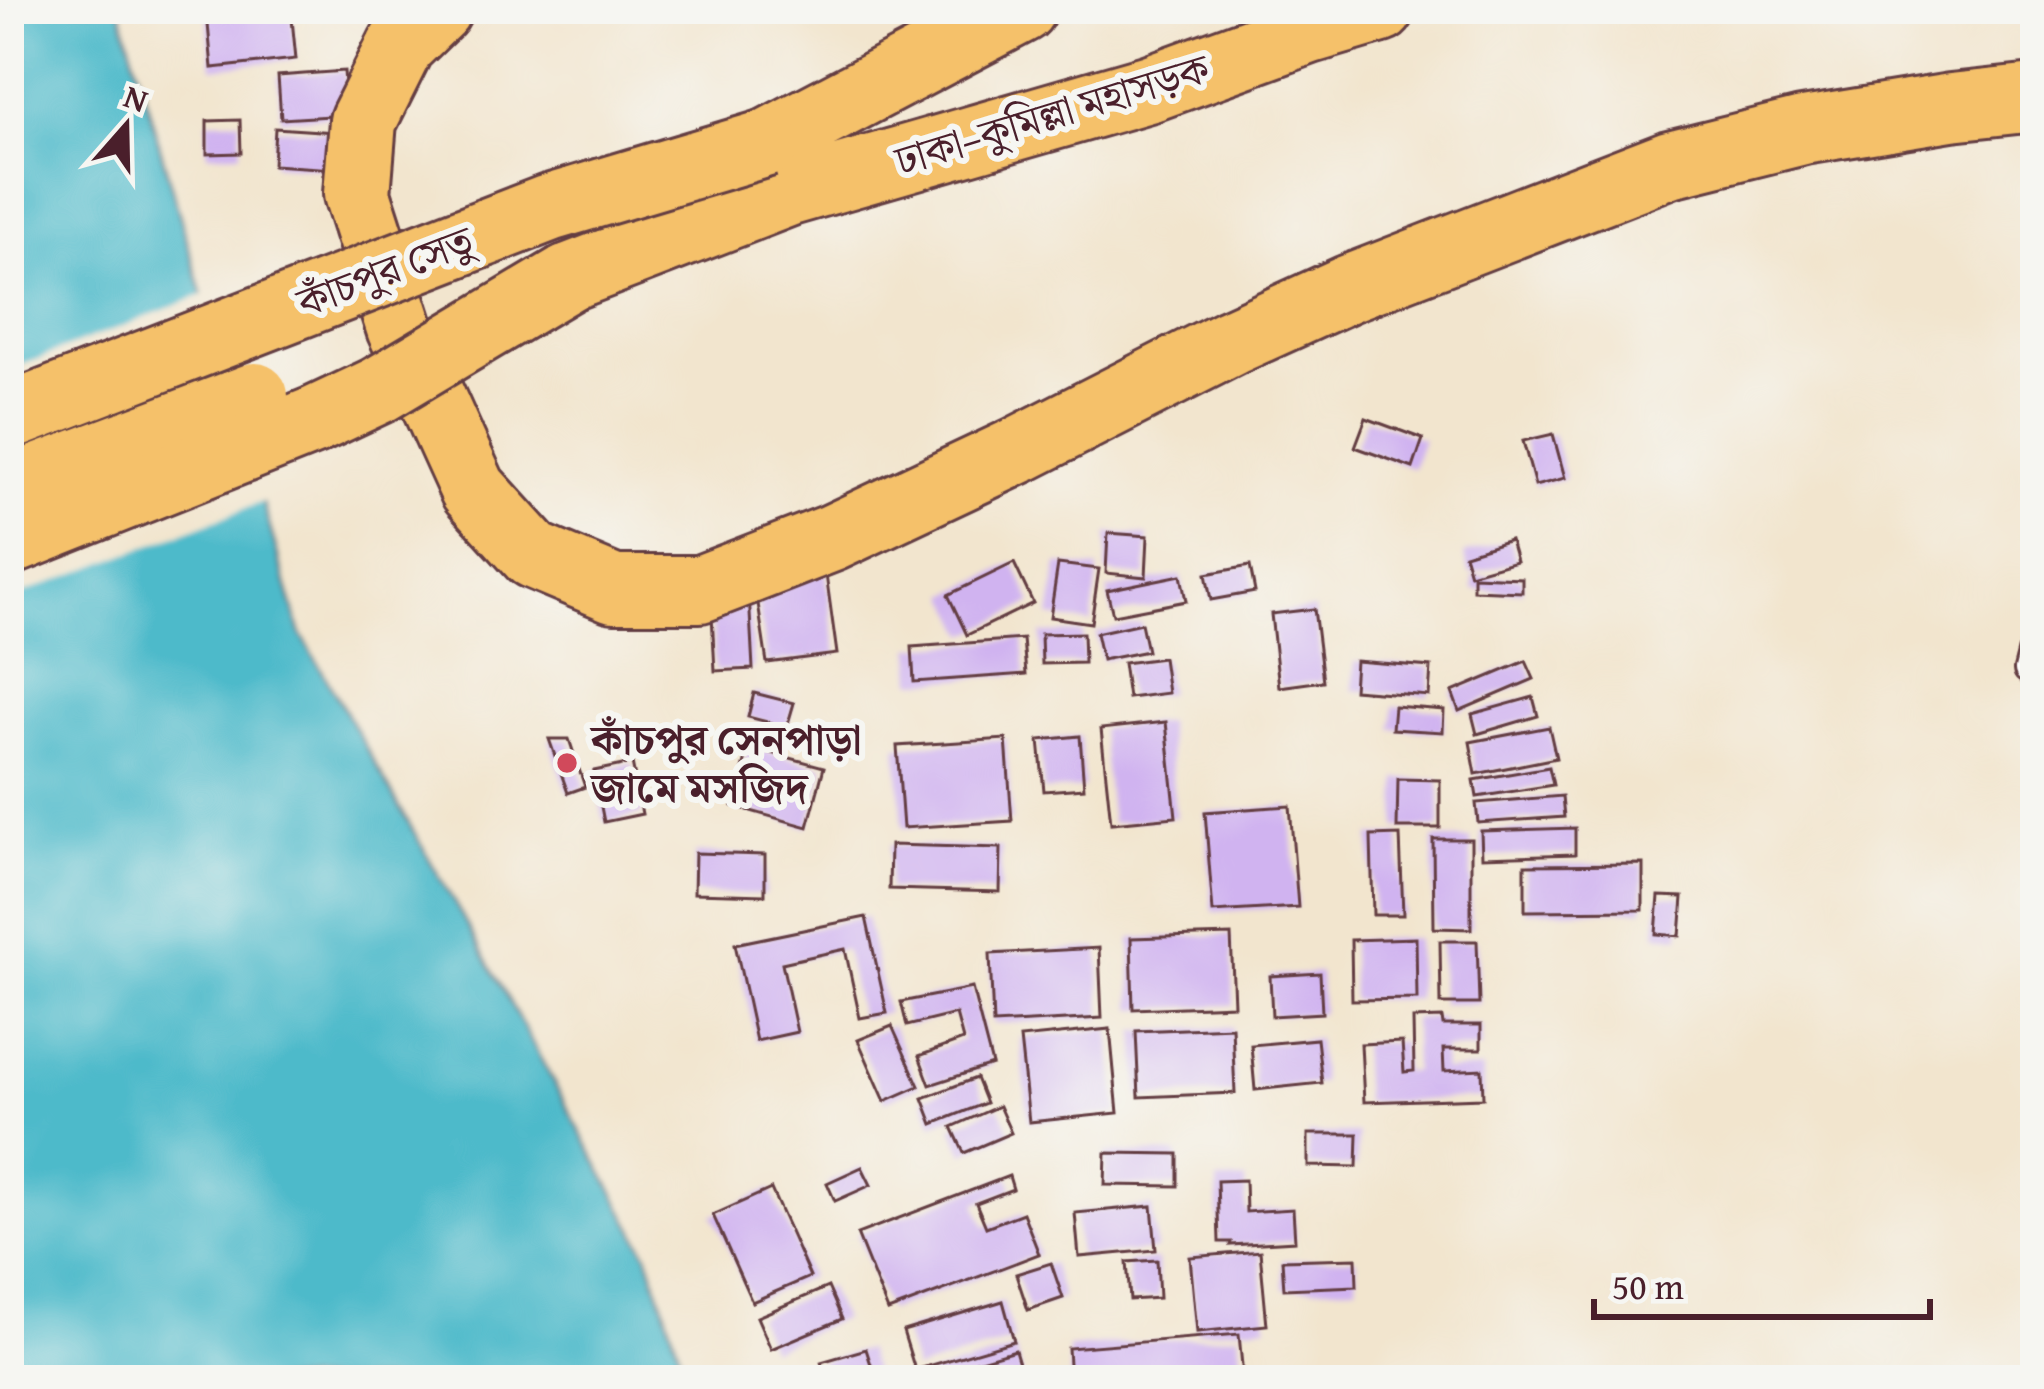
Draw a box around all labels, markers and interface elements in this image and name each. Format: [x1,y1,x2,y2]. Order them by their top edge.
street label: ঢাকা–কুমিল্লা মহাসড়ক [886,36,1218,191]
north arrow [66,66,186,186]
text: N [118,71,155,124]
street label: কাঁচপুর সেতু [286,208,483,333]
place label: কাঁচপুর সেনপাড়া জামে মসজিদ [589,708,862,817]
marker: কাঁচপুর সেনপাড়া জামে মসজিদ [554,750,580,776]
scale bar [1594,1245,1930,1319]
text: 50 m [1612,1259,1684,1312]

